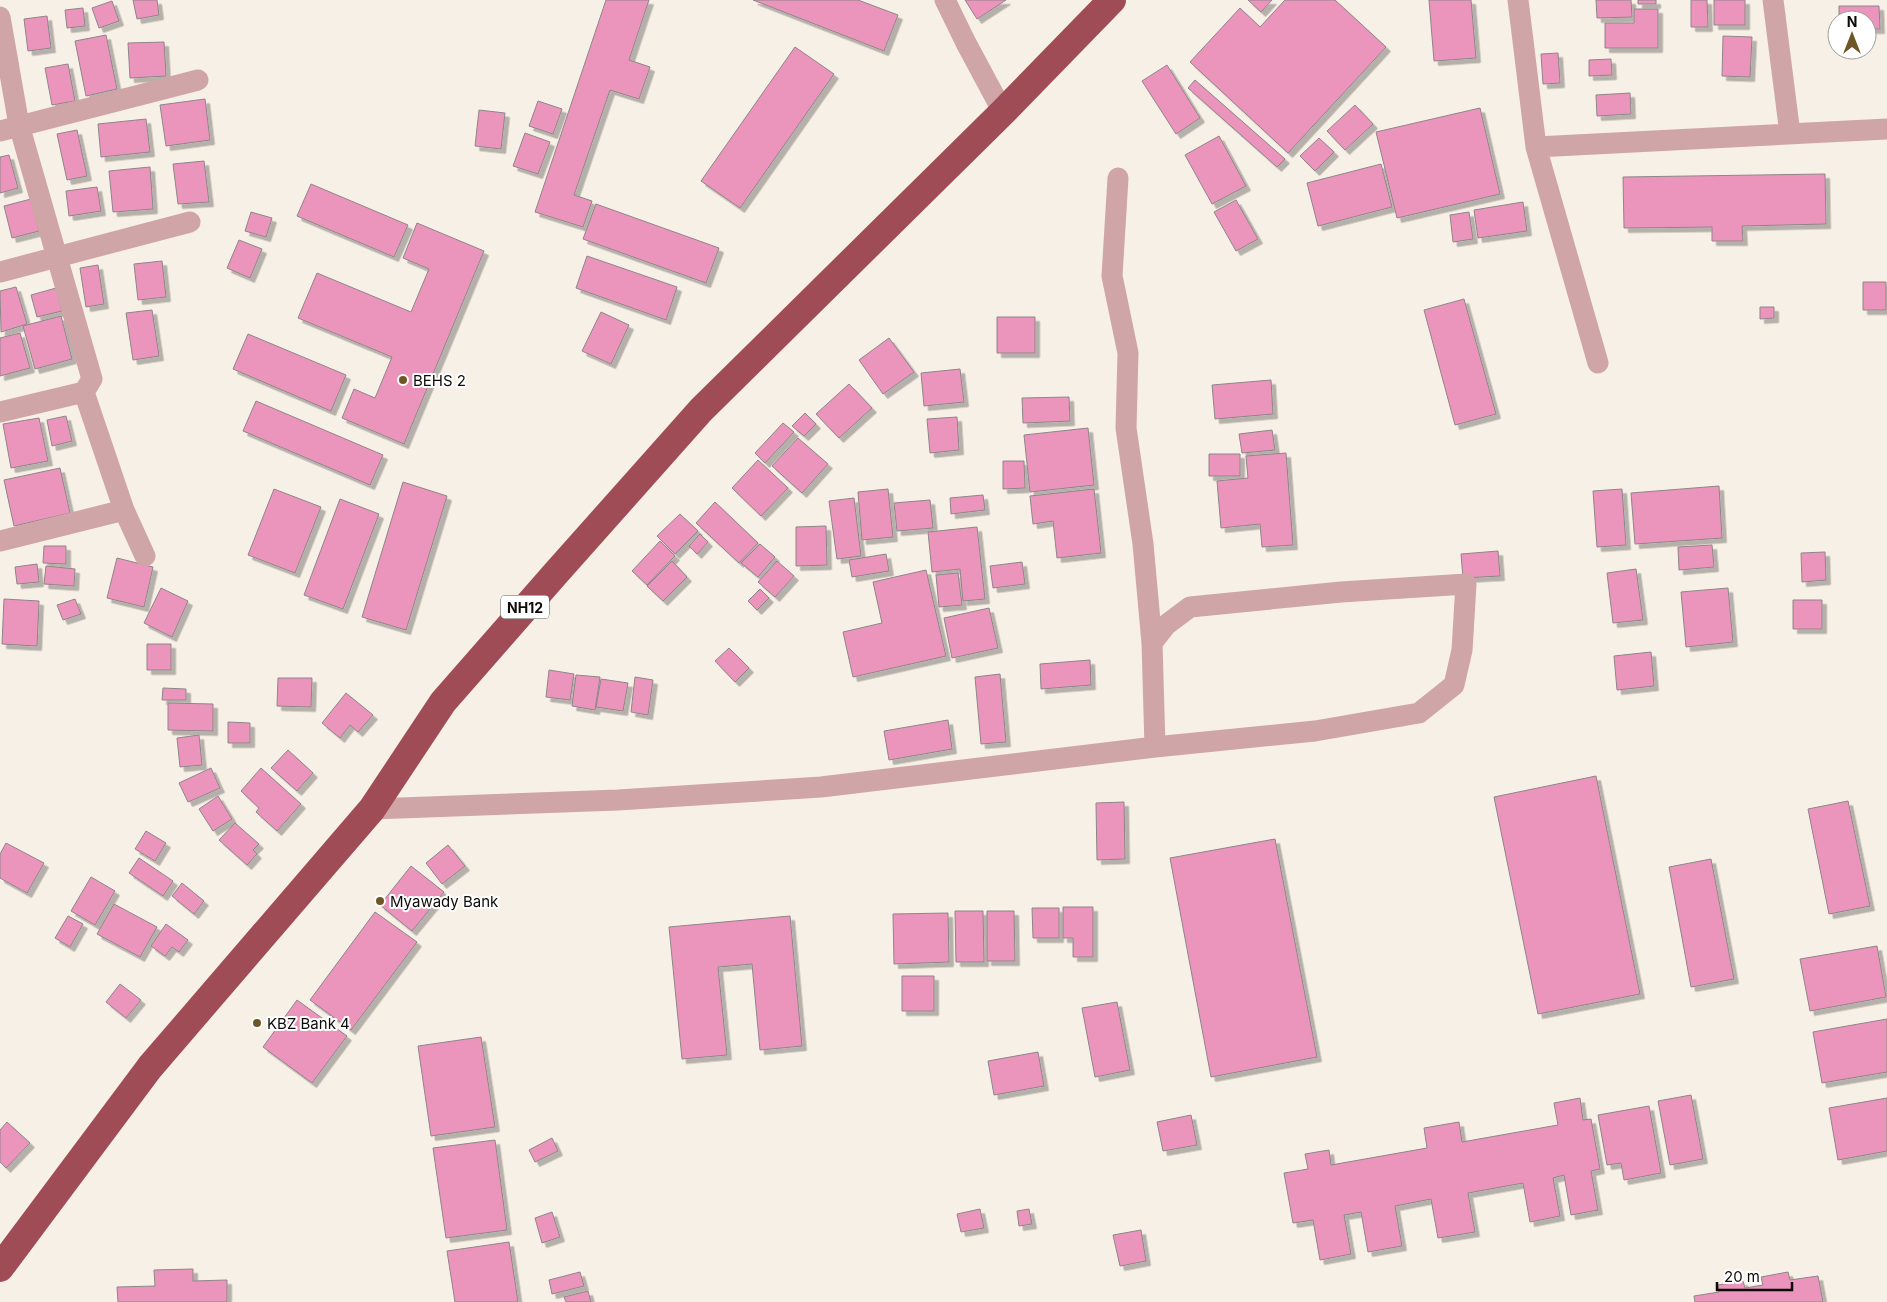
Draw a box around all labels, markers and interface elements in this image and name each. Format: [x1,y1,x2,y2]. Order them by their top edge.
north arrow [1827,10,1877,60]
text: N [1847,13,1857,30]
place label: BEHS 2 [413,371,466,390]
marker: BEHS 2 [397,374,409,386]
road number: NH12 [501,596,549,618]
place label: Myawady Bank [390,892,499,911]
marker: Myawady Bank [374,895,386,907]
place label: KBZ Bank 4 [267,1014,350,1033]
marker: KBZ Bank 4 [251,1017,263,1029]
scale bar [1717,1260,1792,1292]
text: 20 m [1724,1267,1760,1286]

